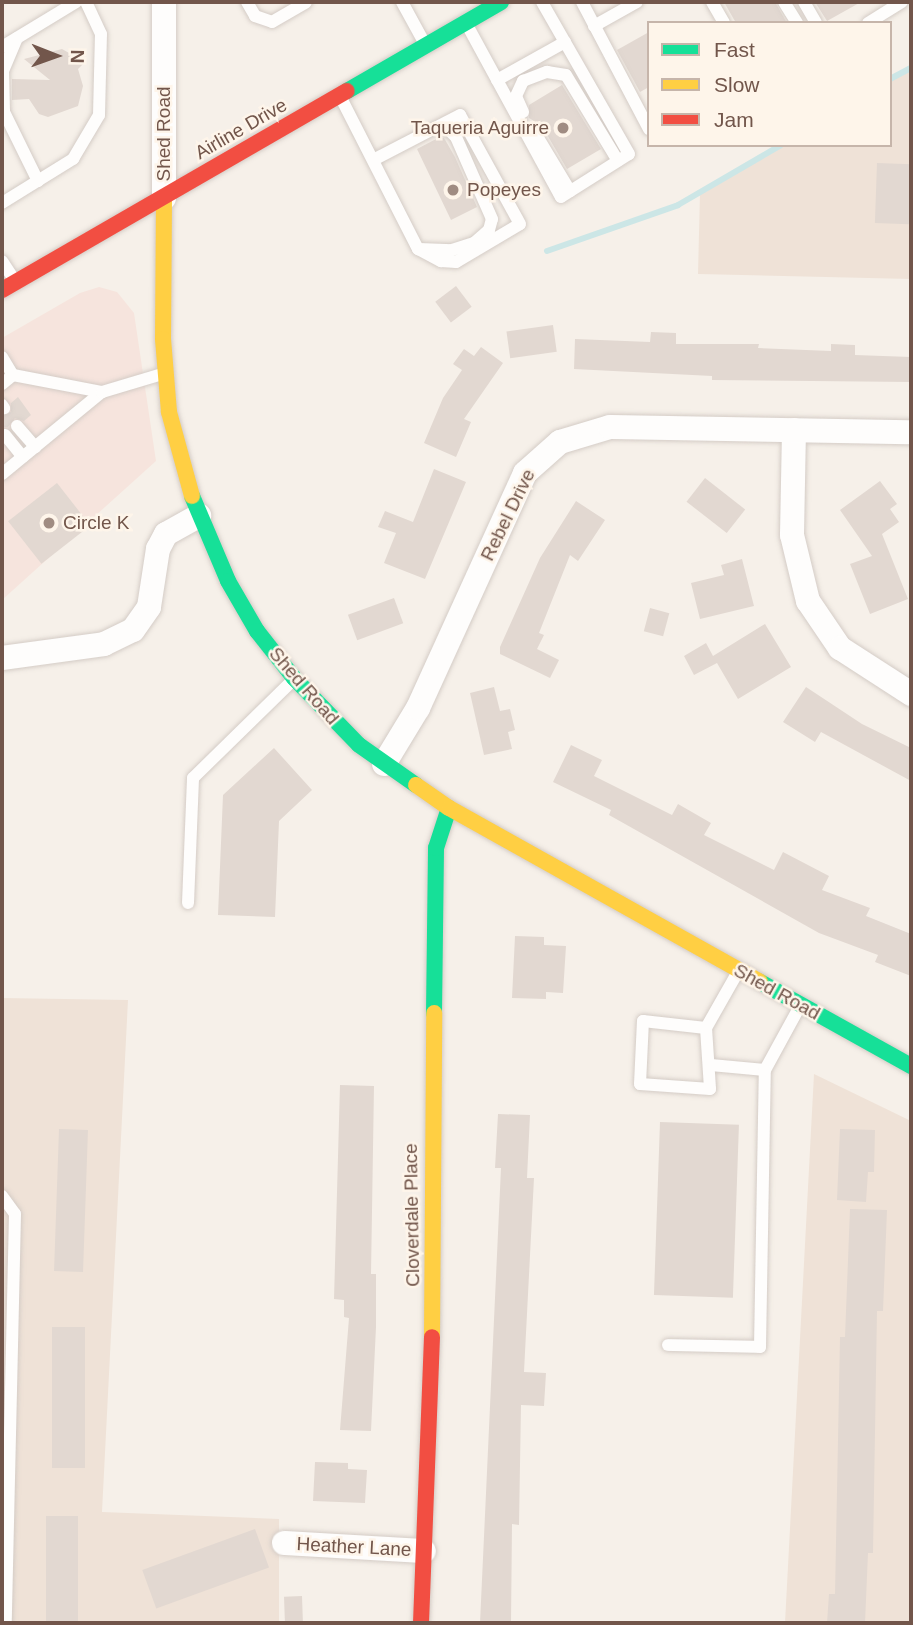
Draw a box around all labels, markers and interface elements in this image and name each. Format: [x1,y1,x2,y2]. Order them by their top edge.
north arrow [21,21,91,91]
legend [647,21,892,147]
text: Fast [714,38,755,61]
text: N [67,49,88,63]
text: Slow [714,73,760,96]
street label: Shed Road [153,86,175,182]
street label: Airline Drive [191,94,291,164]
text: Jam [714,108,754,131]
place label: Taqueria Aguirre [410,117,549,139]
marker: Taqueria Aguirre [555,120,571,136]
place label: Popeyes [467,179,541,201]
marker: Popeyes [445,182,461,198]
street label: Rebel Drive [476,465,540,565]
place label: Circle K [63,512,130,534]
marker: Circle K [41,515,57,531]
street label: Shed Road [264,643,344,729]
street label: Shed Road [730,959,824,1025]
street label: Cloverdale Place [399,1143,425,1287]
street label: Heather Lane [296,1533,412,1561]

